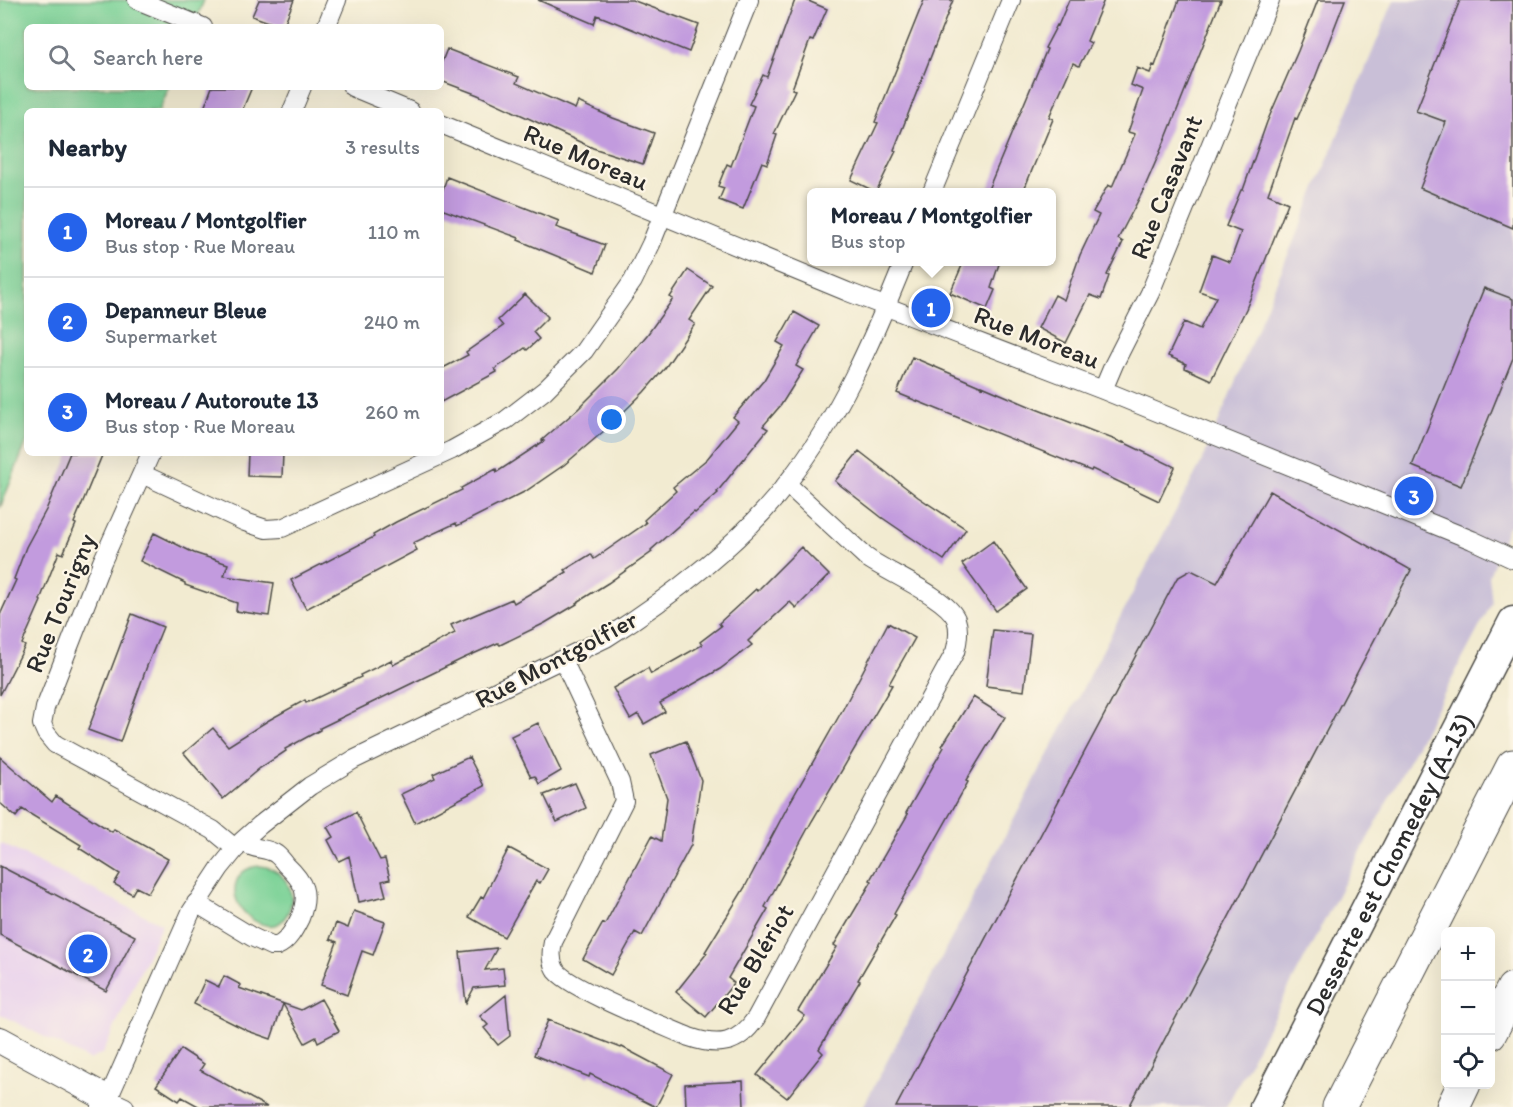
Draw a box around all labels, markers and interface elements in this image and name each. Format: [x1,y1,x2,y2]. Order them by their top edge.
search box [24,24,444,90]
icon: search [45,41,78,74]
text: Search here [93,44,203,71]
street label: Rue Casavant [1123,110,1210,264]
street label: Rue Moreau [519,116,653,198]
text: Nearby [48,131,127,163]
text: 3 results [345,135,420,159]
popup [807,188,1056,266]
text: Moreau / Montgolfier [831,202,1032,229]
text: Moreau / Montgolfier [105,207,306,234]
text: 1 [63,220,72,244]
text: 110 m [368,220,420,244]
text: Bus stop [831,229,905,253]
text: Bus stop · Rue Moreau [105,234,295,258]
pin: 1 [912,286,950,330]
text: Depanneur Bleue [105,297,267,324]
street label: Rue Moreau [969,298,1105,376]
text: 2 [62,310,73,334]
text: 240 m [364,310,420,334]
text: Supermarket [105,324,217,348]
text: Moreau / Autoroute 13 [105,387,319,414]
text: 3 [62,400,73,424]
text: 260 m [365,400,420,424]
your location [597,405,626,434]
text: Bus stop · Rue Moreau [105,414,295,438]
pin: 3 [1394,474,1434,518]
street label: Rue Tourigny [18,529,102,677]
street label: Rue Montgolfier [469,603,643,715]
street label: Desserte est Chomedey (A-13) [1298,707,1479,1021]
street label: Rue Blériot [709,897,801,1020]
map controls [1441,927,1495,1089]
button: + [1441,927,1495,981]
pin: 2 [68,932,107,976]
button: − [1441,981,1495,1035]
button: locate [1441,1035,1495,1089]

